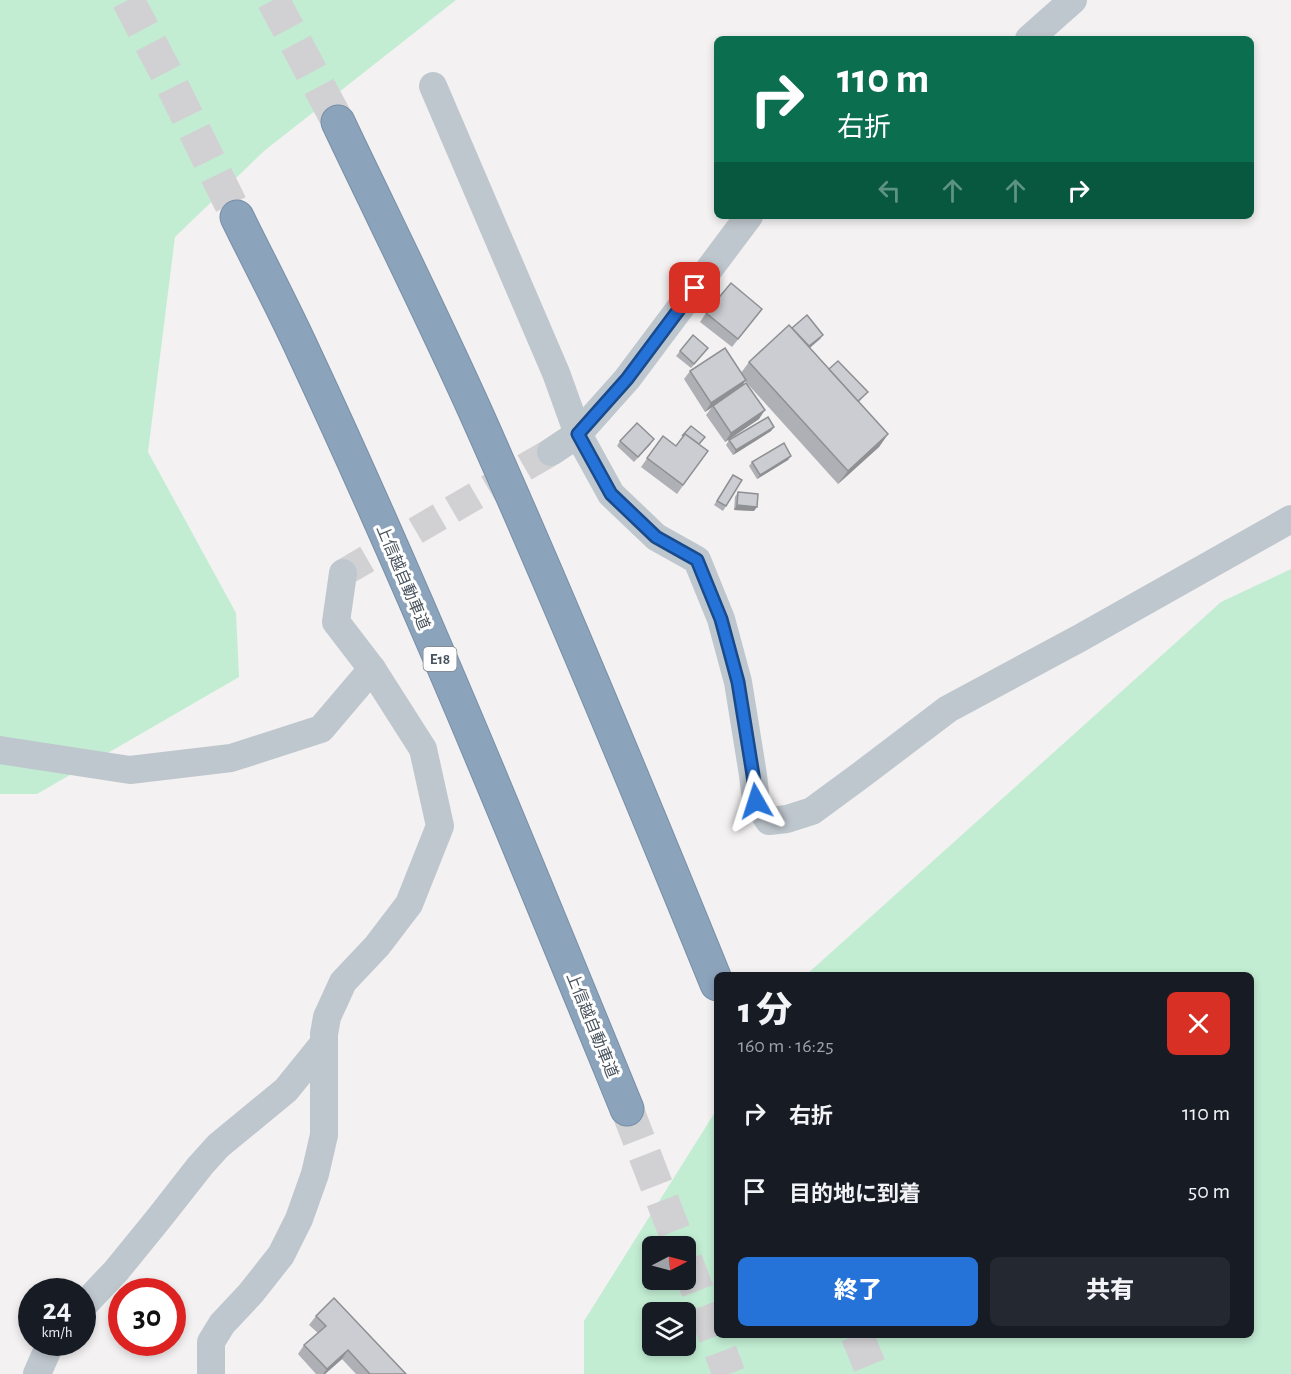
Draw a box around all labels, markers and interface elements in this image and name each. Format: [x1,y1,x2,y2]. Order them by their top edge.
text: 110 m [837,58,929,100]
icon: right [738,60,816,138]
text: 右折 [837,114,891,141]
icon: left [873,174,906,207]
icon: ahead [936,174,969,207]
icon: ahead [999,174,1032,207]
icon: right [1062,174,1095,207]
pin [669,262,720,313]
icon: arrive [678,271,711,304]
street label: 上信越自動車道 [374,522,433,632]
road number: E18 [424,647,456,671]
position arrow [724,769,788,833]
street label: 上信越自動車道 [564,970,621,1080]
button: close [1167,992,1230,1055]
text: 1 分 [738,993,792,1029]
text: 160 m · 16:25 [738,1036,834,1056]
icon: right [738,1097,771,1130]
text: 110 m [1182,1102,1230,1124]
text: 右折 [789,1105,833,1127]
icon: arrive [738,1175,771,1208]
text: 50 m [1188,1180,1230,1202]
text: 目的地に到着 [789,1183,921,1205]
north arrow [642,1236,696,1290]
map controls [642,1236,696,1356]
button: 終了 [738,1257,978,1326]
button: 共有 [990,1257,1230,1326]
speed limit sign: 30 [108,1278,186,1356]
text: 24 [42,1295,72,1325]
button: layers [642,1302,696,1356]
text: km/h [42,1325,72,1340]

